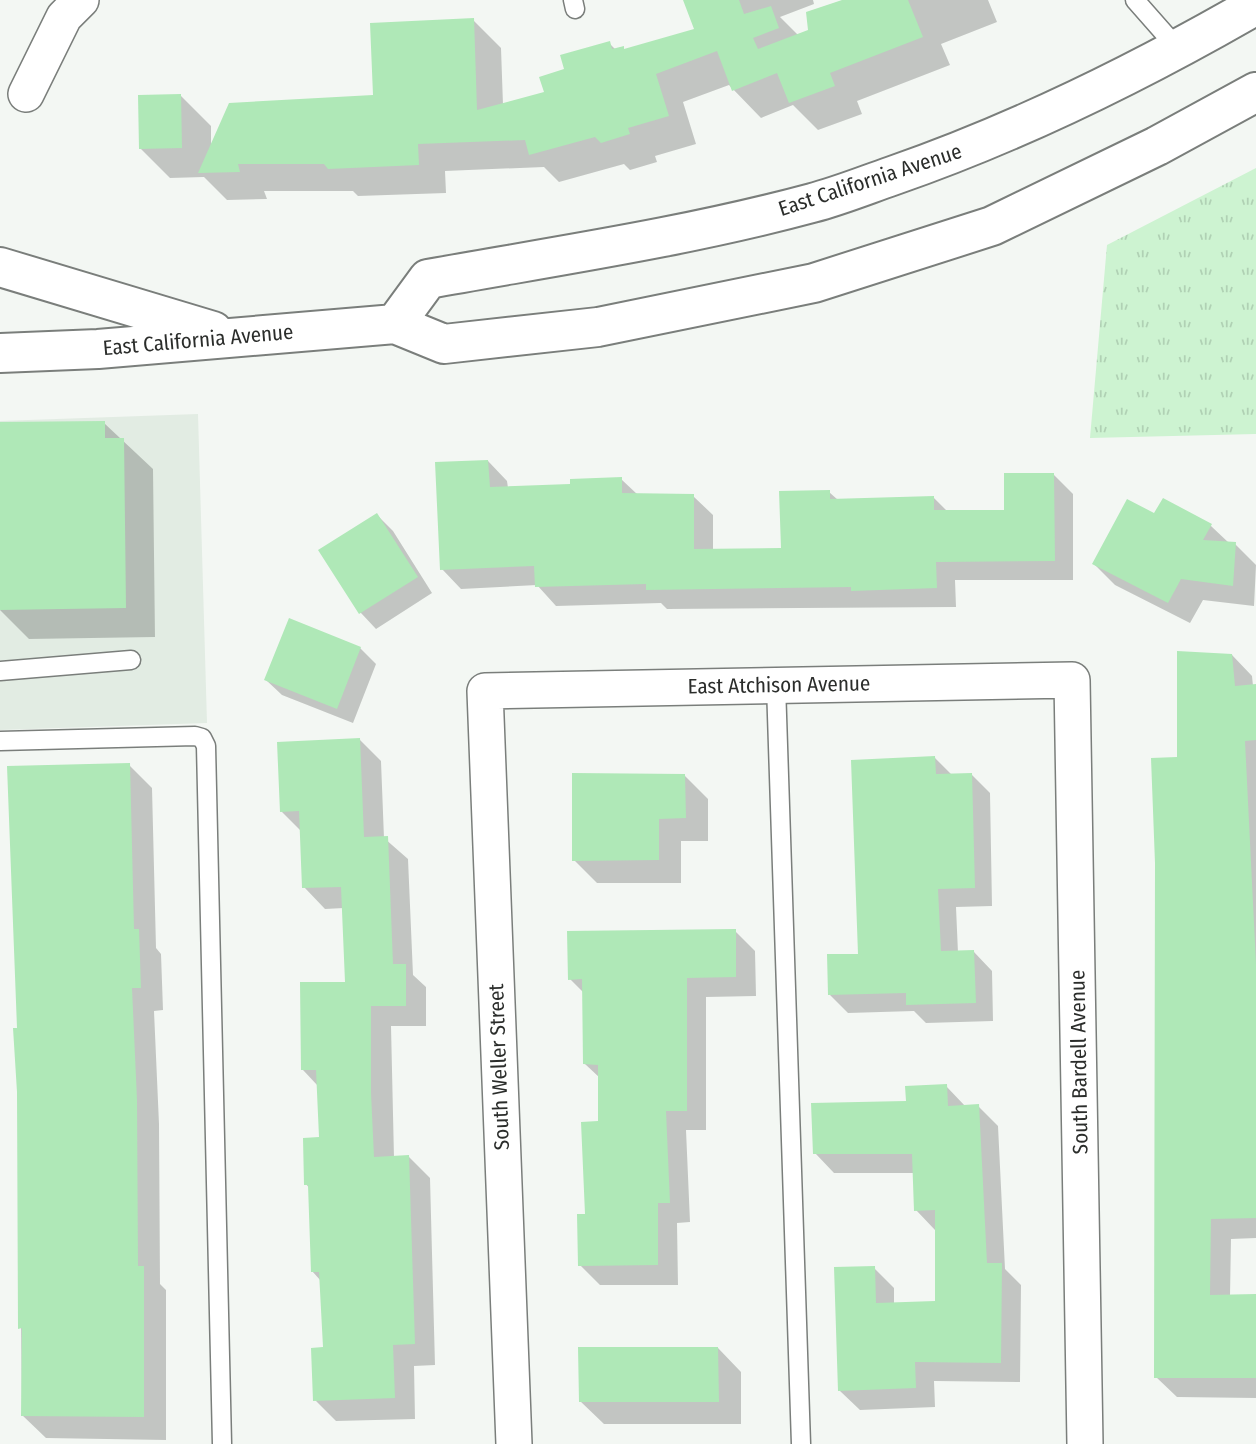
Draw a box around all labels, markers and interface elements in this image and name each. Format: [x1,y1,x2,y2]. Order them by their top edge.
street label: East California Avenue [775,138,965,222]
street label: East California Avenue [102,319,294,361]
street label: East Atchison Avenue [687,670,871,700]
street label: South Bardell Avenue [1064,969,1094,1155]
street label: South Weller Street [483,983,515,1151]

